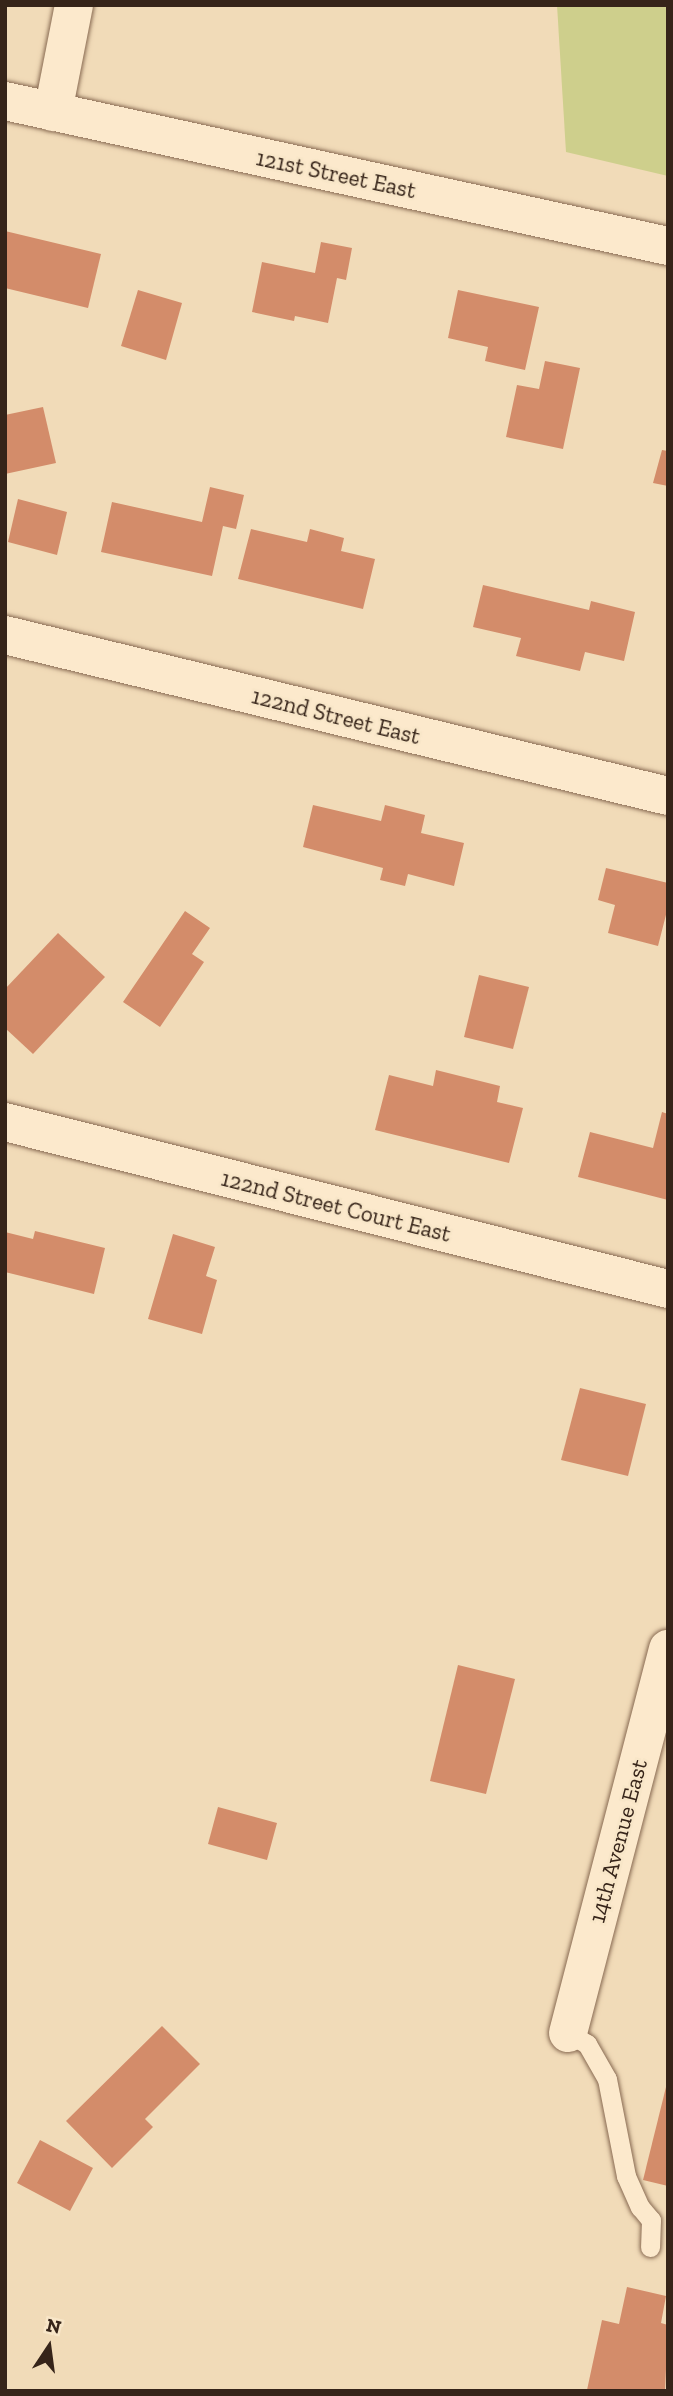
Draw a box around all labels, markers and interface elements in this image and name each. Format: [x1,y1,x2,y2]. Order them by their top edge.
street label: 121st Street East [254,144,418,204]
street label: 122nd Street East [249,682,423,750]
street label: 122nd Street Court East [218,1164,454,1248]
street label: 14th Avenue East [583,1756,653,1926]
north arrow [14,2312,84,2382]
text: N [44,2313,63,2339]

